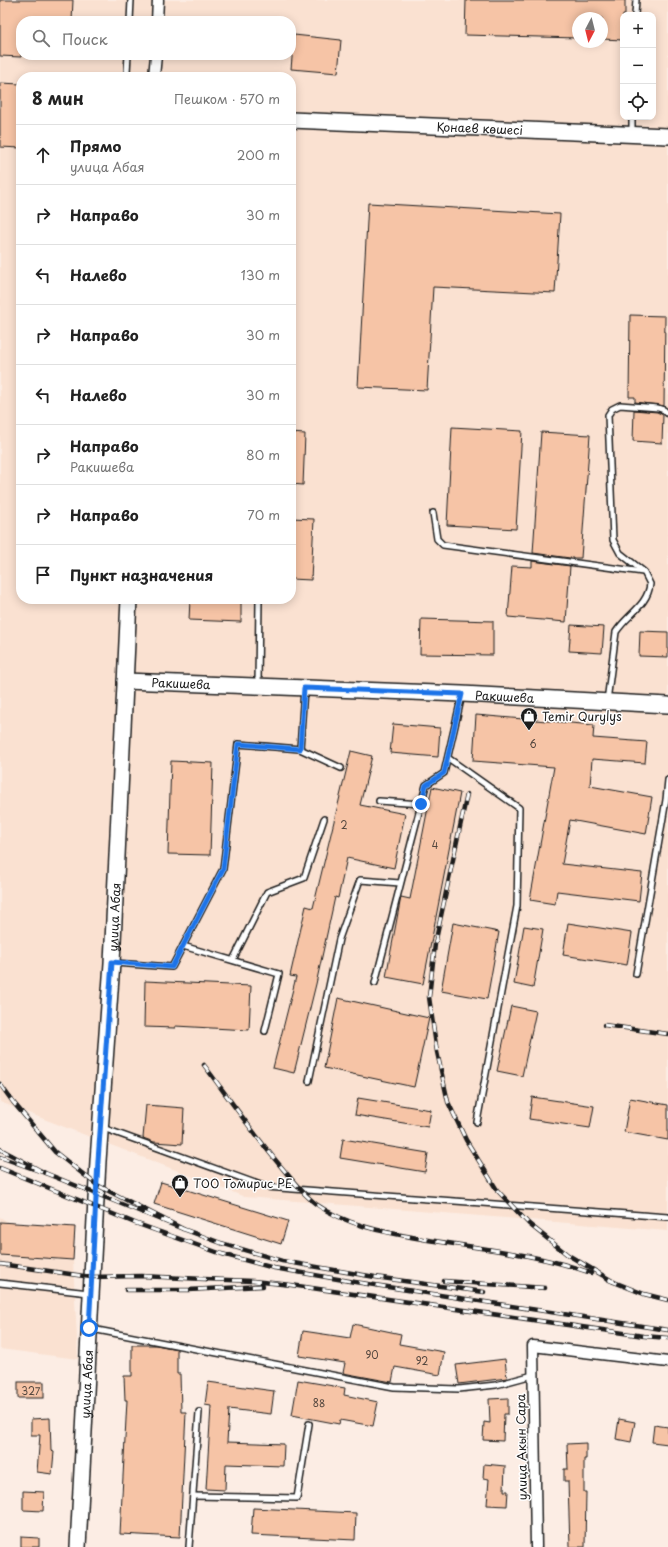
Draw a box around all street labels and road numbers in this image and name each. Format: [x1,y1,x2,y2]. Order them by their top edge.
street label: Қонаев көшесі [436,117,523,139]
street label: Ракишева [151,673,211,693]
street label: Ракишева [475,686,535,707]
street label: улица Абая [104,882,125,952]
street label: улица Абая [76,1349,97,1419]
street label: улица Акын Сара [511,1393,531,1500]

